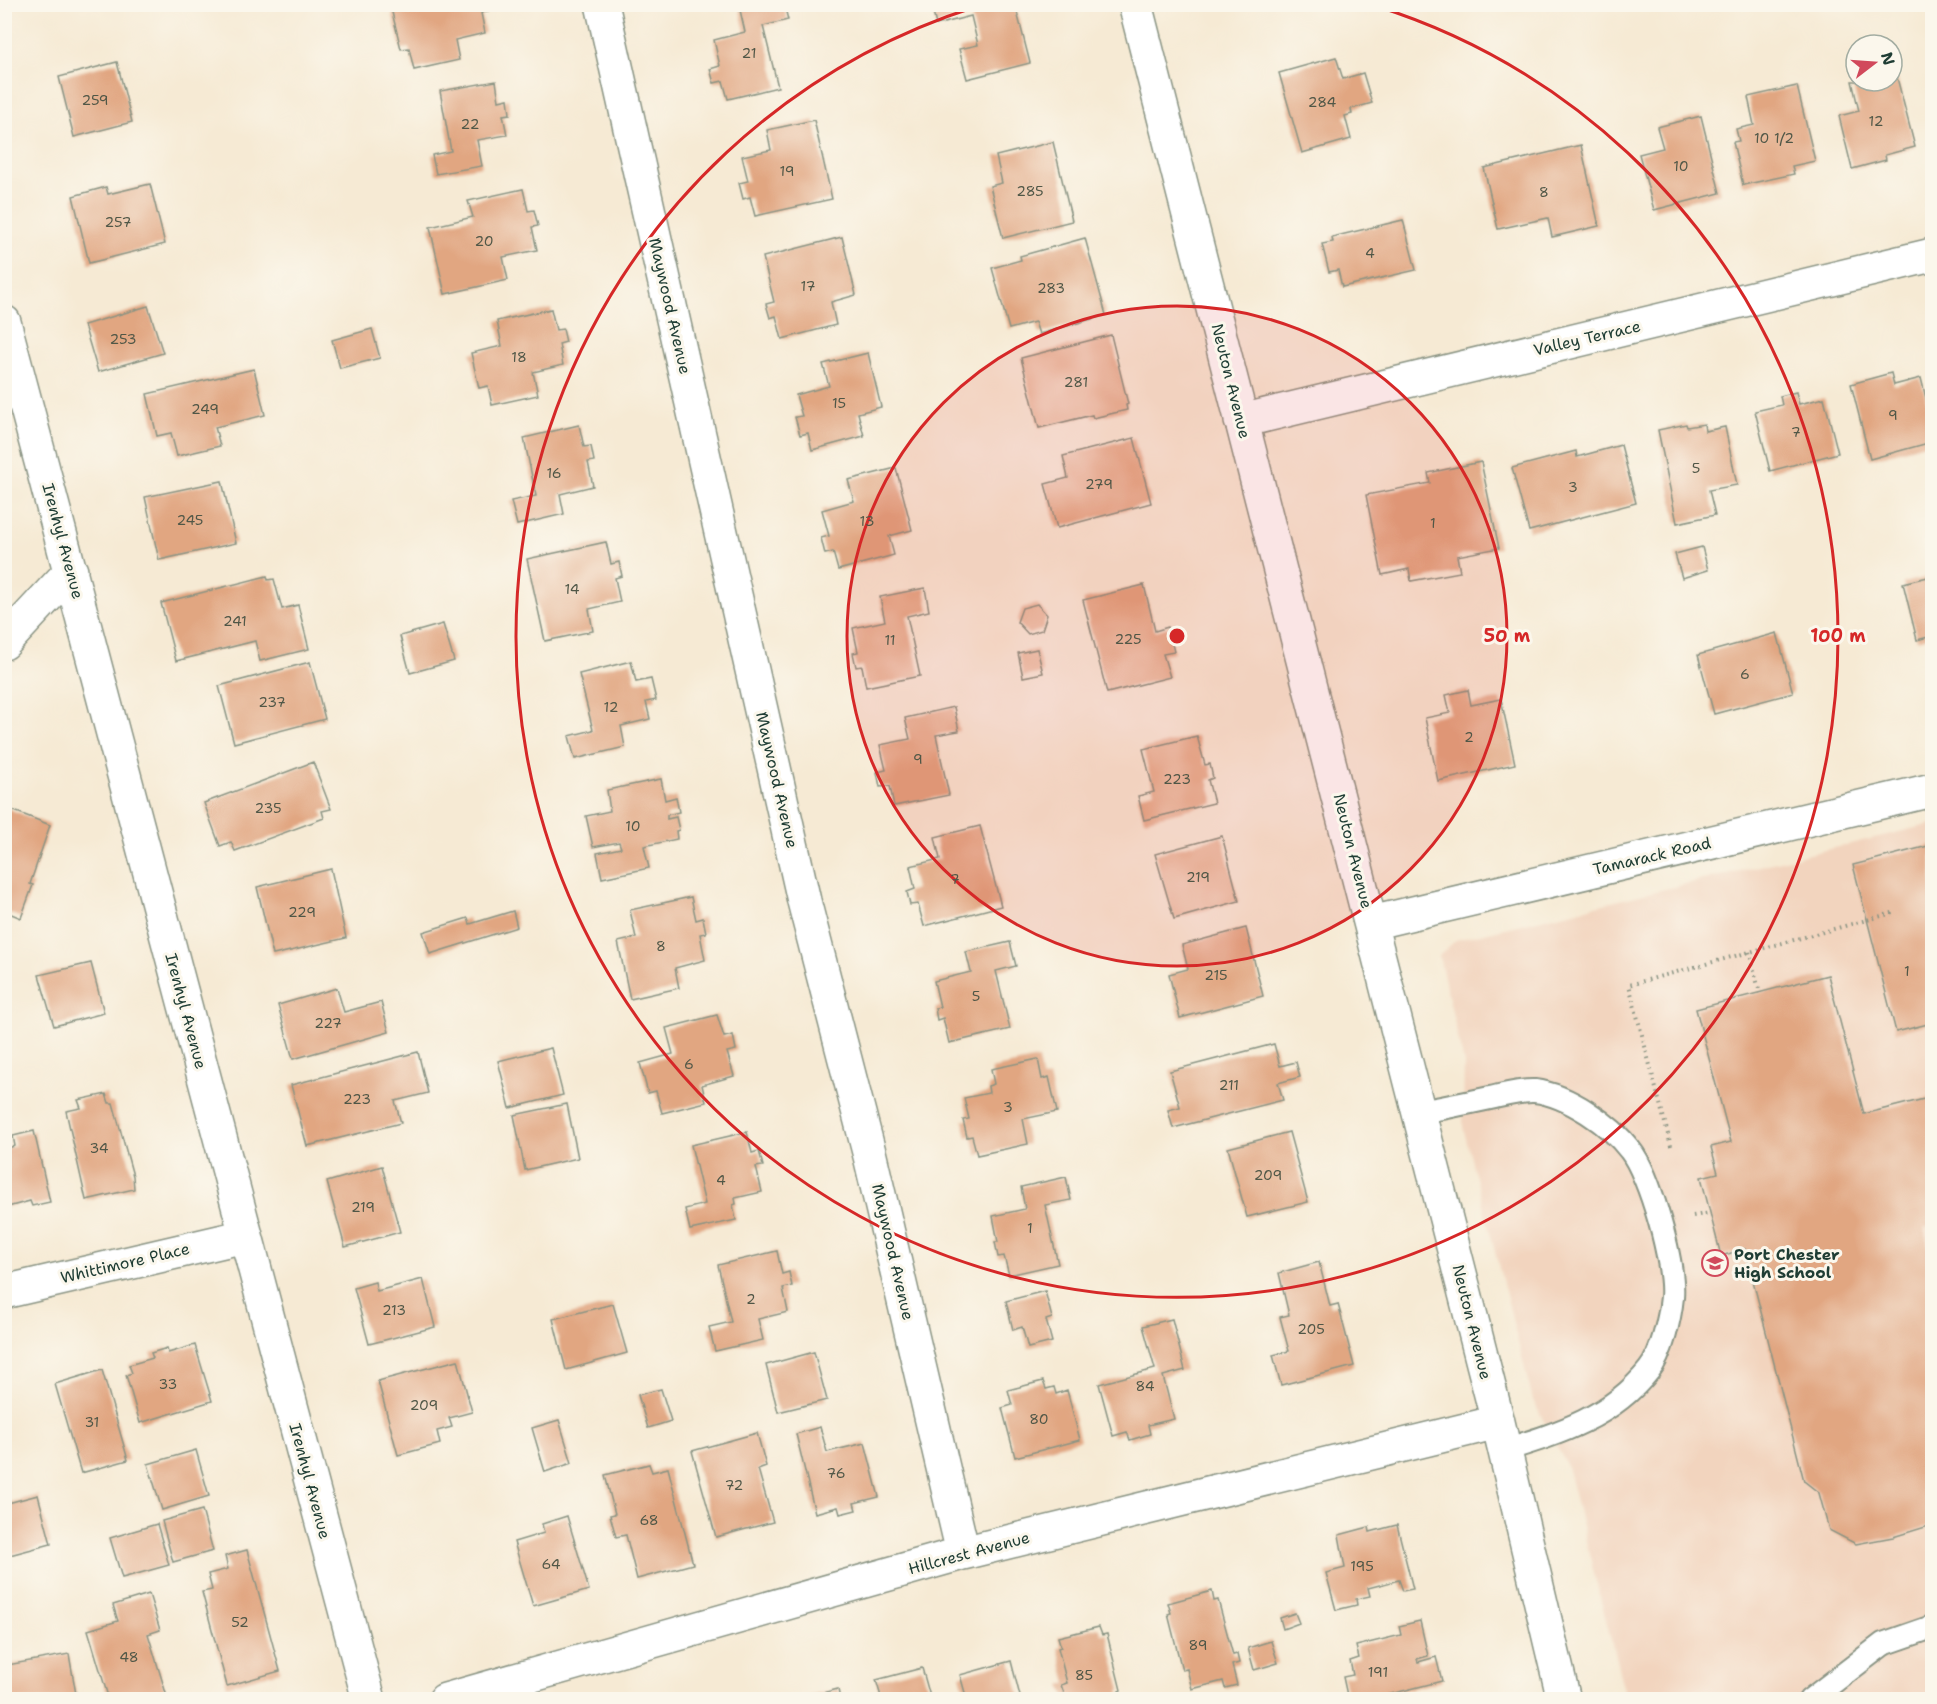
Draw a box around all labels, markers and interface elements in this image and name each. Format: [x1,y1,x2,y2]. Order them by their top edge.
north arrow [1844,33,1904,93]
house number: 21 [742,44,756,62]
text: N [1876,50,1900,68]
house number: 259 [81,91,109,109]
house number: 284 [1308,93,1336,111]
house number: 12 [1869,112,1883,130]
house number: 22 [461,115,479,133]
house number: 10 1/2 [1754,129,1794,147]
house number: 10 [1673,157,1689,175]
house number: 19 [779,162,795,180]
house number: 285 [1016,182,1044,200]
house number: 8 [1539,183,1549,201]
house number: 257 [104,213,132,231]
house number: 20 [474,232,494,250]
street label: Maywood Avenue [644,236,696,376]
house number: 4 [1365,244,1375,262]
house number: 17 [801,277,815,295]
house number: 283 [1037,279,1065,297]
street label: Valley Terrace [1531,315,1643,361]
street label: Neuton Avenue [1207,321,1255,441]
house number: 253 [109,330,137,348]
house number: 18 [511,348,527,366]
house number: 281 [1064,373,1088,391]
house number: 15 [832,394,846,412]
house number: 249 [191,400,219,418]
house number: 9 [1888,406,1898,424]
house number: 7 [1791,423,1801,441]
house number: 5 [1692,459,1700,477]
house number: 16 [546,464,562,482]
house number: 279 [1085,475,1113,493]
house number: 3 [1568,478,1578,496]
street label: Irenhyl Avenue [37,481,89,601]
house number: 245 [177,511,203,529]
house number: 13 [860,512,874,530]
house number: 1 [1430,514,1436,532]
house number: 14 [564,580,580,598]
house number: 241 [223,612,247,630]
text: 50 m [1484,624,1531,648]
text: 100 m [1810,624,1866,648]
centre of rings [1167,626,1187,646]
house number: 225 [1114,630,1142,648]
house number: 11 [884,631,896,649]
house number: 6 [1740,665,1750,683]
house number: 237 [258,693,286,711]
house number: 12 [604,698,618,716]
street label: Maywood Avenue [751,710,803,850]
house number: 2 [1464,728,1474,746]
house number: 9 [913,750,923,768]
house number: 223 [1163,770,1191,788]
street label: Neuton Avenue [1329,791,1377,911]
house number: 235 [254,799,282,817]
house number: 10 [625,817,641,835]
street label: Tamarack Road [1591,832,1713,880]
house number: 219 [1186,868,1210,886]
house number: 7 [950,870,960,888]
house number: 229 [288,903,316,921]
house number: 8 [656,937,666,955]
street label: Irenhyl Avenue [160,951,212,1071]
house number: 1 [1904,962,1910,980]
house number: 215 [1204,966,1228,984]
house number: 5 [972,987,980,1005]
house number: 227 [314,1014,342,1032]
house number: 6 [684,1055,694,1073]
house number: 211 [1219,1076,1239,1094]
house number: 223 [343,1090,371,1108]
house number: 3 [1003,1098,1013,1116]
house number: 34 [89,1139,109,1157]
house number: 209 [1254,1166,1282,1184]
house number: 4 [716,1171,726,1189]
street label: Maywood Avenue [867,1182,919,1322]
house number: 219 [351,1198,375,1216]
house number: 1 [1027,1219,1033,1237]
street label: Whittimore Place [58,1238,192,1288]
place label: Port Chester High School [1734,1244,1840,1283]
school or university icon: Port Chester High School [1700,1248,1730,1278]
street label: Neuton Avenue [1448,1262,1496,1382]
house number: 2 [746,1290,756,1308]
house number: 213 [382,1301,406,1319]
house number: 205 [1297,1320,1325,1338]
house number: 33 [159,1375,177,1393]
house number: 84 [1135,1377,1155,1395]
house number: 209 [410,1396,438,1414]
house number: 80 [1029,1410,1049,1428]
house number: 31 [85,1413,99,1431]
street label: Irenhyl Avenue [284,1421,336,1541]
house number: 76 [826,1464,846,1482]
house number: 72 [725,1476,743,1494]
house number: 68 [639,1511,659,1529]
street label: Hillcrest Avenue [906,1527,1032,1579]
house number: 64 [541,1555,561,1573]
house number: 195 [1350,1557,1374,1575]
house number: 52 [231,1613,249,1631]
house number: 89 [1189,1636,1207,1654]
house number: 48 [119,1648,139,1666]
house number: 191 [1368,1663,1388,1681]
house number: 85 [1075,1666,1093,1684]

